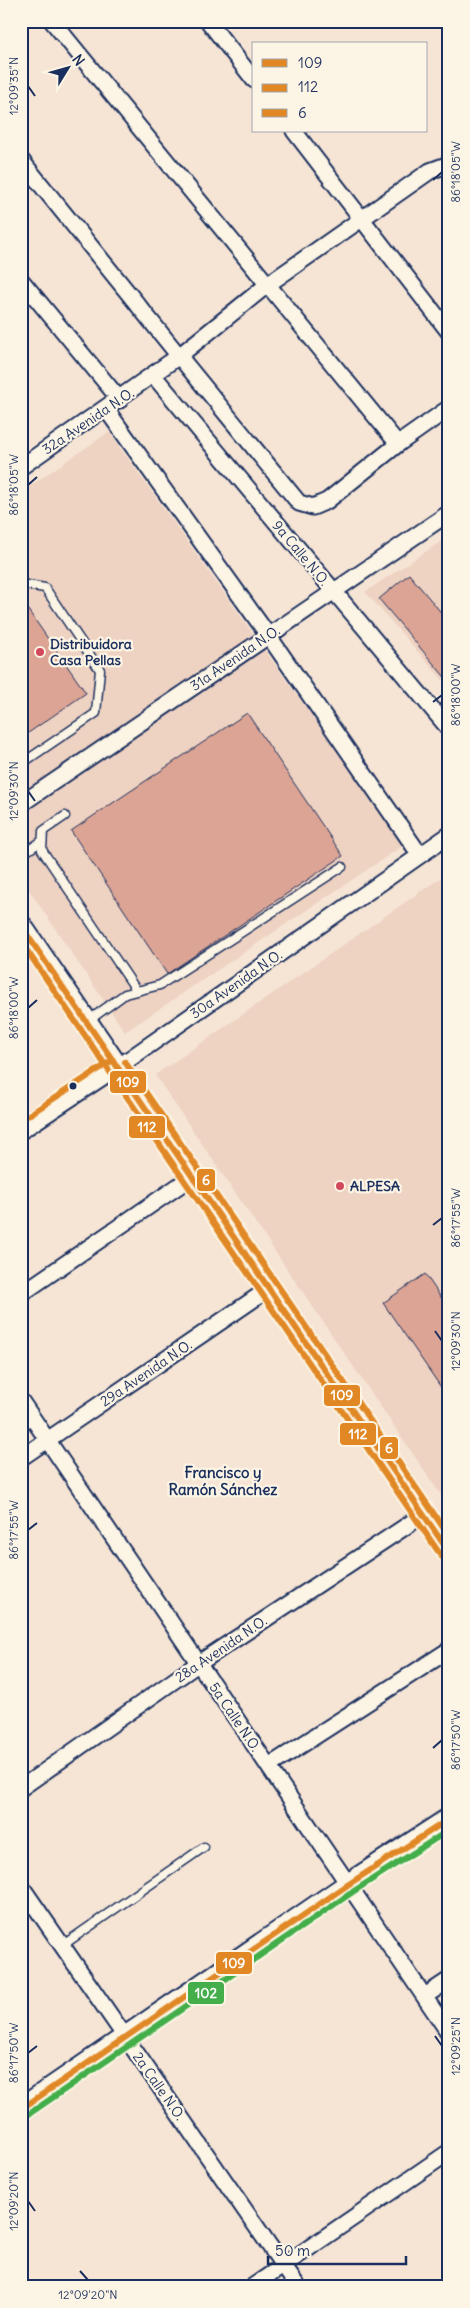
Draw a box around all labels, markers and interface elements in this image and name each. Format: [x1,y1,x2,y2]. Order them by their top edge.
north arrow [42,42,92,92]
legend [252,42,428,132]
text: N [68,51,88,69]
text: 109 [298,53,322,72]
text: 12°09'35"N [6,57,21,115]
text: 112 [298,77,318,96]
text: 6 [298,103,307,122]
text: 86°18'05"W [448,141,463,203]
street label: 32a Avenida N.O. [39,384,137,458]
text: 86°18'05"W [6,454,21,516]
street label: 9a Calle N.O. [269,517,334,589]
street label: 31a Avenida N.O. [187,621,283,695]
place label: Distribuidora Casa Pellas [50,635,132,669]
marker: Distribuidora Casa Pellas [34,646,46,658]
text: 86°18'00"W [448,664,463,726]
text: 12°09'30"N [6,761,21,821]
street label: 30a Avenida N.O. [186,945,286,1022]
text: 86°18'00"W [6,977,21,1039]
line badge: 109 [109,1070,147,1094]
text: 109 [117,1073,139,1091]
unlabelled marker [68,1081,78,1091]
line badge: 112 [128,1115,166,1139]
text: 112 [138,1118,157,1136]
line badge: 6 [196,1168,216,1192]
text: 6 [202,1171,210,1189]
place label: ALPESA [350,1177,400,1195]
marker: ALPESA [334,1180,346,1192]
text: 86°17'55"W [448,1188,463,1248]
text: 12°09'30"N [448,1311,463,1371]
street label: 29a Avenida N.O. [97,1336,195,1410]
line badge: 109 [323,1384,361,1407]
text: 109 [331,1386,353,1404]
line badge: 112 [339,1422,377,1446]
text: 112 [349,1425,368,1443]
line badge: 6 [379,1436,399,1460]
text: 6 [385,1439,393,1457]
district label: Francisco y Ramón Sánchez [168,1463,278,1499]
text: 86°17'55"W [6,1500,21,1560]
street label: 28a Avenida N.O. [172,1612,270,1686]
street label: 5a Calle N.O. [205,1679,265,1755]
text: 86°17'50"W [448,1710,463,1770]
line badge: 109 [215,1951,253,1975]
text: 109 [223,1954,245,1972]
line badge: 102 [187,1981,225,2005]
text: 102 [195,1984,218,2002]
text: 12°09'25"N [448,2017,463,2075]
text: 86°17'50"W [6,2023,21,2083]
street label: 2a Calle N.O. [129,2048,189,2124]
text: 12°09'20"N [6,2171,21,2231]
scale bar [268,2233,405,2265]
text: 50 m [275,2241,310,2260]
text: 12°09'20"N [58,2287,118,2302]

